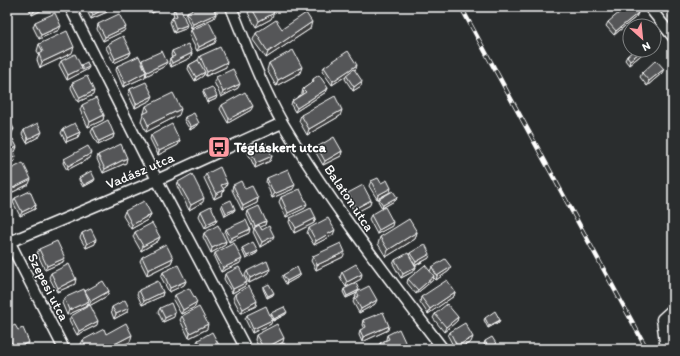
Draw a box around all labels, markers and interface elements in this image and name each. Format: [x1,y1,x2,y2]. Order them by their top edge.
north arrow [622,18,662,58]
text: N [640,39,653,54]
bus stop icon: Tégláskert utca [206,134,232,160]
place label: Tégláskert utca [233,139,327,156]
street label: Vadász utca [103,149,177,193]
street label: Balaton utca [320,161,378,235]
street label: Szepesi utca [24,250,72,324]

